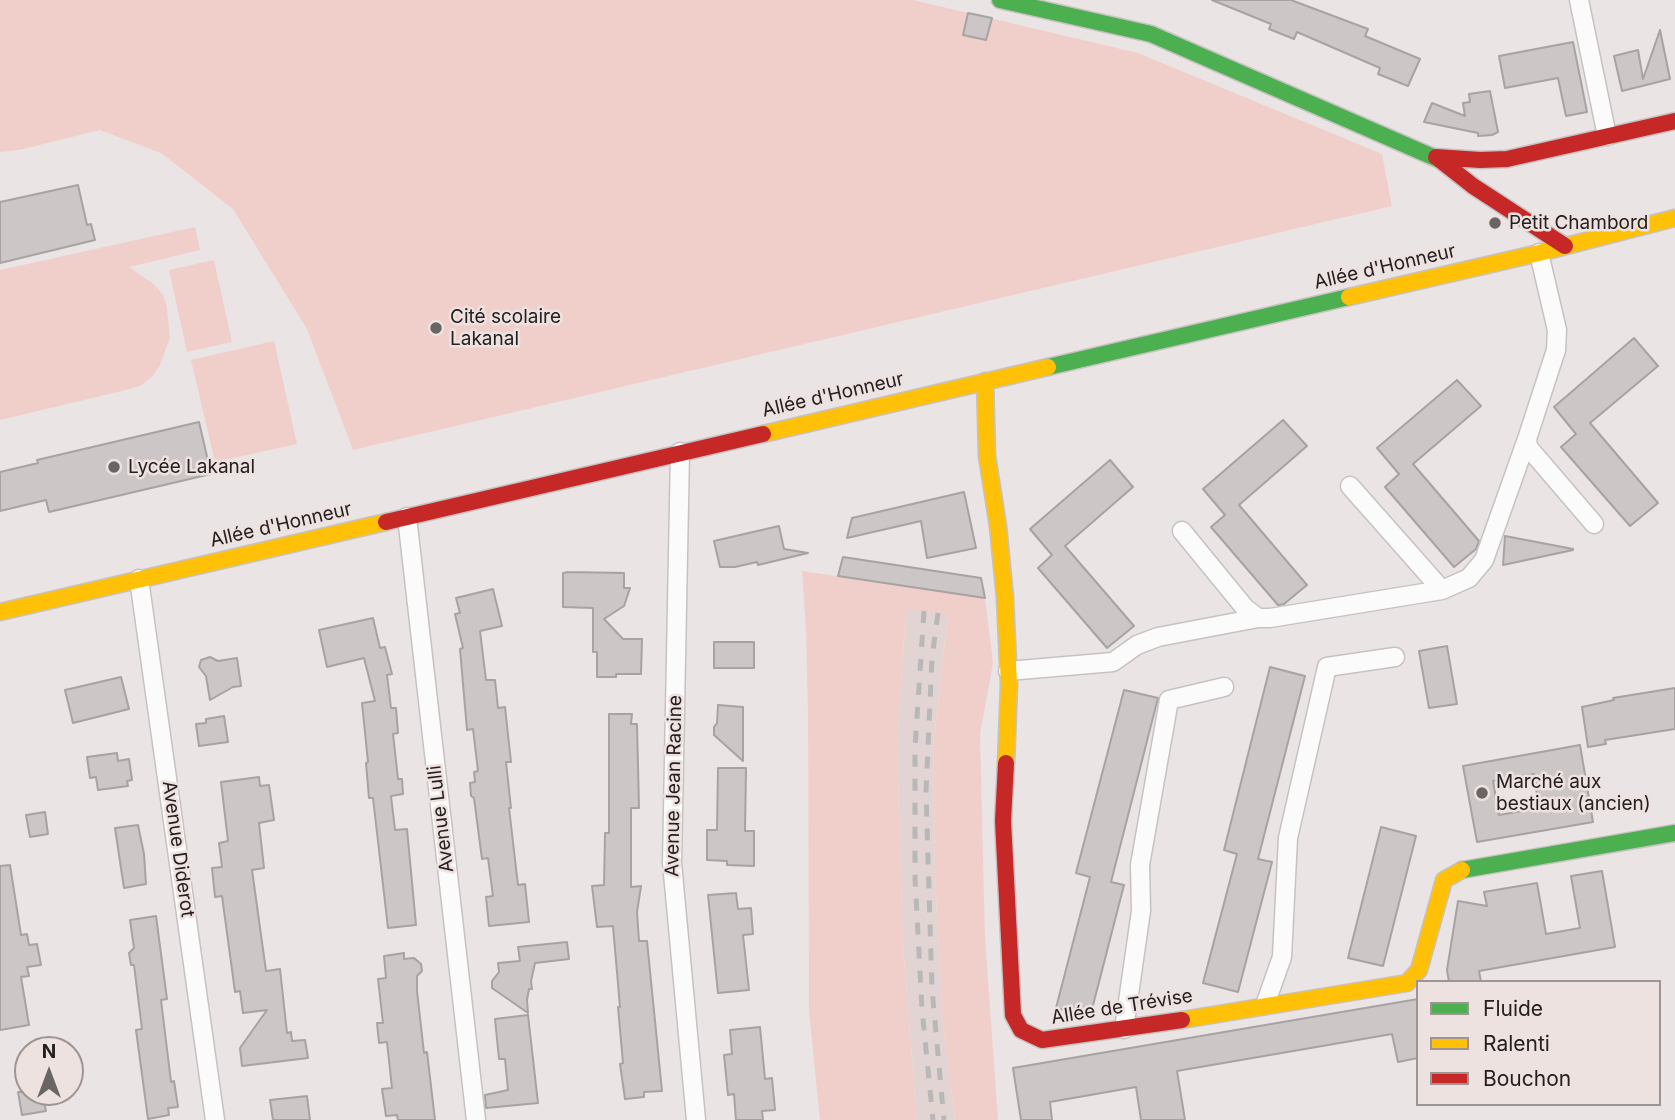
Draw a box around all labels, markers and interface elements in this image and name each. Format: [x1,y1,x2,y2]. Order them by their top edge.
place label: Petit Chambord [1509,212,1648,234]
marker: Petit Chambord [1487,215,1503,231]
street label: Allée d'Honneur [1312,240,1458,294]
place label: Cité scolaire Lakanal [450,306,561,350]
marker: Cité scolaire Lakanal [428,320,444,336]
street label: Allée d'Honneur [760,368,906,422]
place label: Lycée Lakanal [128,456,255,478]
marker: Lycée Lakanal [106,459,122,475]
street label: Allée d'Honneur [208,498,354,552]
street label: Avenue Jean Racine [661,695,687,877]
street label: Avenue Lulli [423,764,459,874]
place label: Marché aux bestiaux (ancien) [1496,771,1651,815]
street label: Avenue Diderot [157,779,199,919]
marker: Marché aux bestiaux (ancien) [1474,785,1490,801]
legend [1416,980,1661,1106]
street label: Allée de Trévise [1050,985,1194,1029]
text: Fluide [1483,996,1543,1021]
text: Ralenti [1483,1031,1550,1056]
north arrow [14,1036,84,1106]
text: N [42,1040,56,1063]
text: Bouchon [1483,1066,1571,1091]

